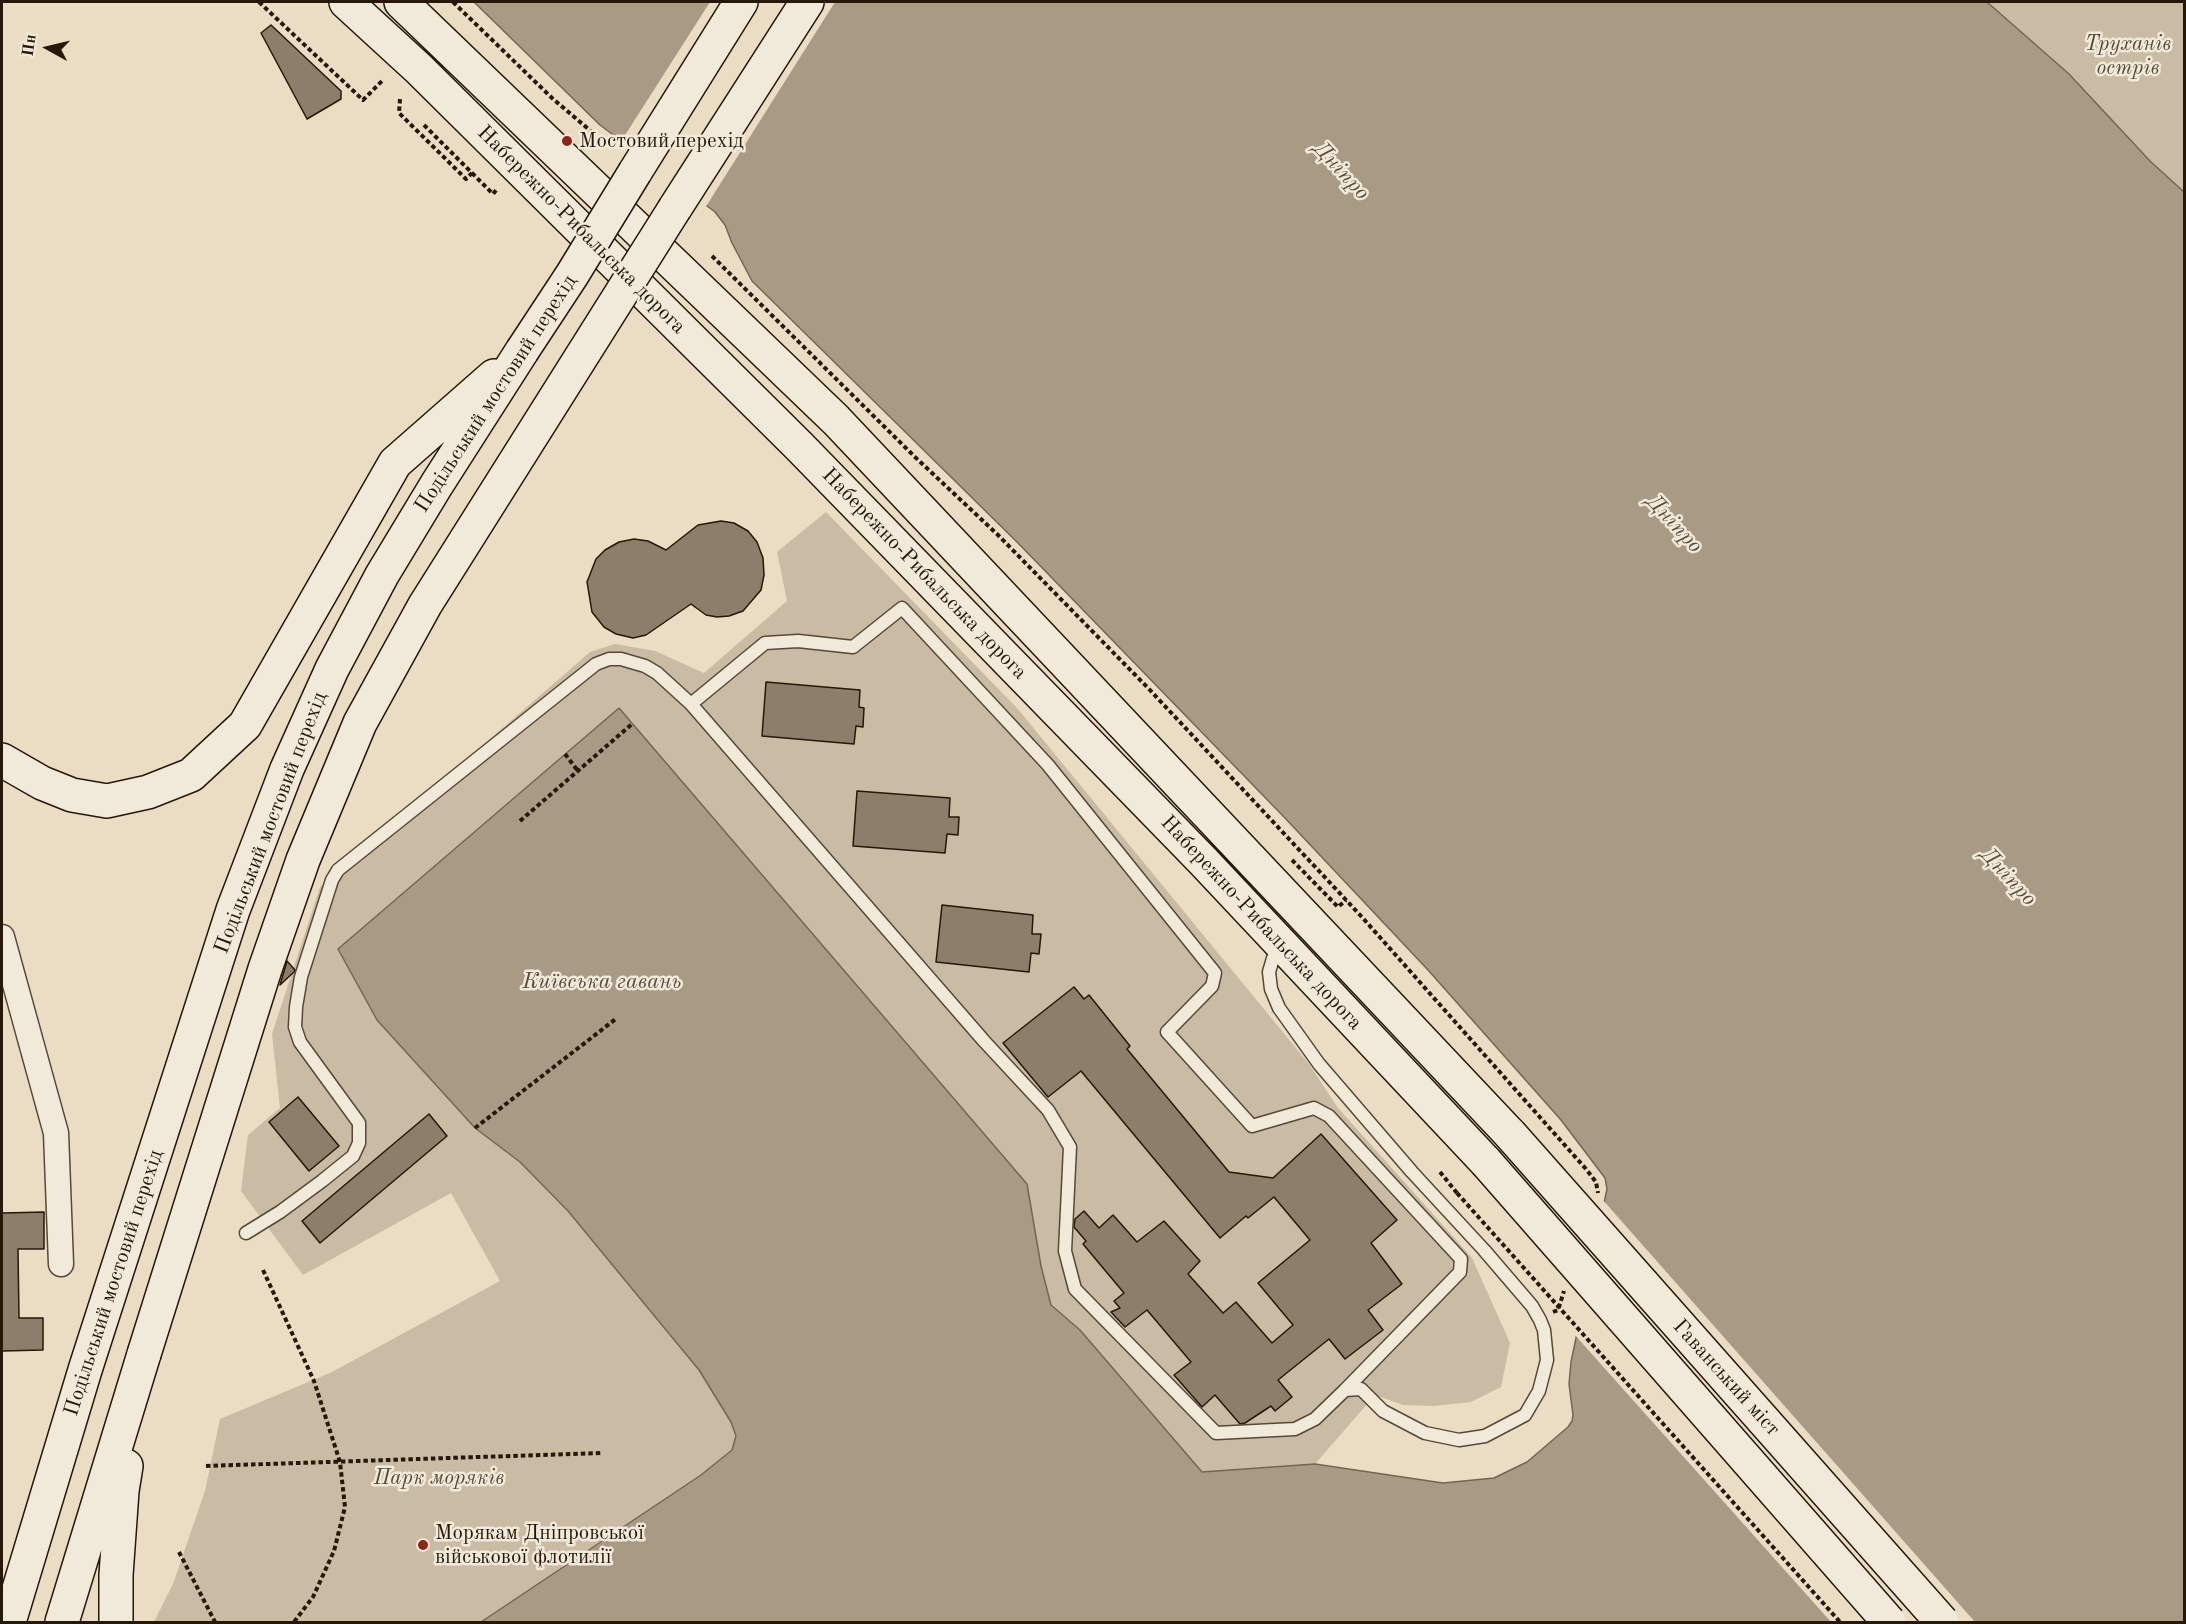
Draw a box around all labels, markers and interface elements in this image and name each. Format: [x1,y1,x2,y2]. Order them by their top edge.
north arrow [18,18,78,78]
park label: Труханів острів [2085,31,2171,81]
text: Пн [21,33,40,58]
street label: Набережно-Рибальська дорога [471,120,691,340]
place label: Мостовий перехід [579,128,744,154]
marker: Мостовий перехід [560,134,574,148]
water label: Дніпро [1307,136,1375,206]
street label: Подільський мостовий перехід [410,270,582,518]
street label: Набережно-Рибальська дорога [816,463,1032,685]
water label: Дніпро [1640,489,1708,559]
street label: Подільський мостовий перехід [209,688,333,958]
street label: Набережно-Рибальська дорога [1155,810,1367,1036]
water label: Дніпро [1974,842,2042,912]
water label: Київська гавань [523,969,681,995]
street label: Подільський мостовий перехід [59,1147,169,1419]
street label: Гаванський міст [1667,1314,1785,1442]
park label: Парк моряків [374,1465,504,1491]
place label: Морякам Дніпровської військової флотилії [435,1520,644,1570]
marker: Морякам Дніпровської військової флотилії [416,1538,430,1552]

